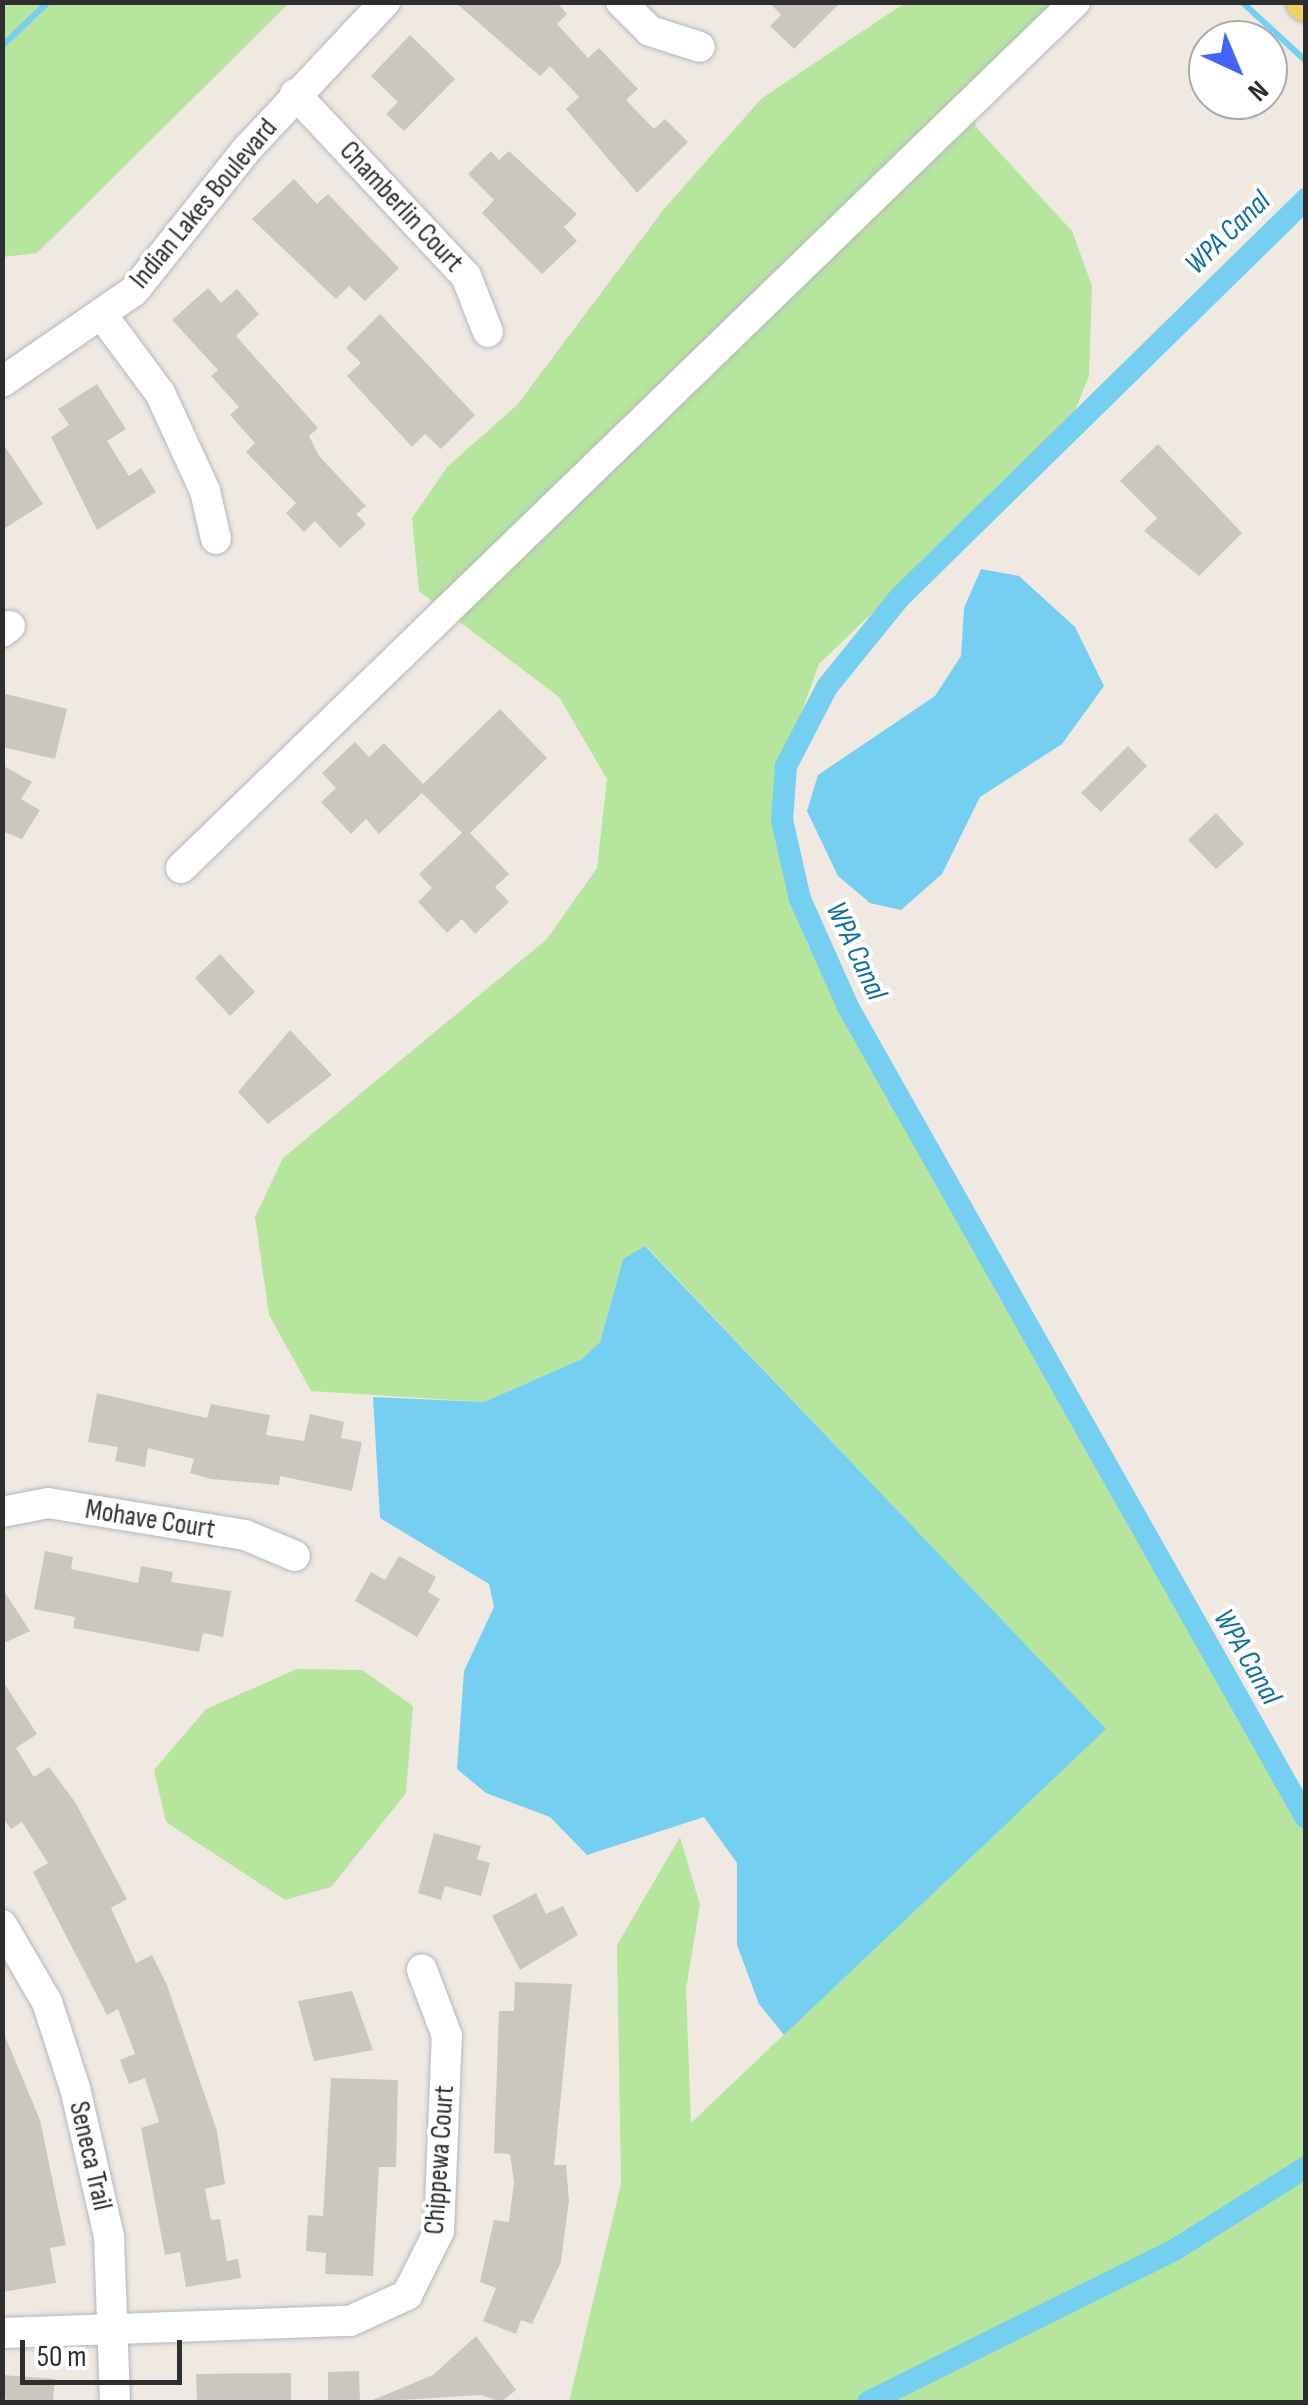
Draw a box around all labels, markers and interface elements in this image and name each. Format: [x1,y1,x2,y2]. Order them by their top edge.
north arrow [1188,20,1288,120]
text: N [1241,73,1275,108]
street label: Indian Lakes Boulevard [123,112,285,296]
street label: Chamberlin Court [332,135,470,279]
water label: WPA Canal [1178,184,1278,282]
water label: WPA Canal [818,896,894,1006]
street label: Mohave Court [83,1493,217,1547]
water label: WPA Canal [1205,1603,1289,1711]
street label: Chippewa Court [418,2084,462,2236]
street label: Seneca Trail [61,2098,119,2214]
scale bar [25,2320,188,2382]
text: 50 m [37,2339,86,2375]

